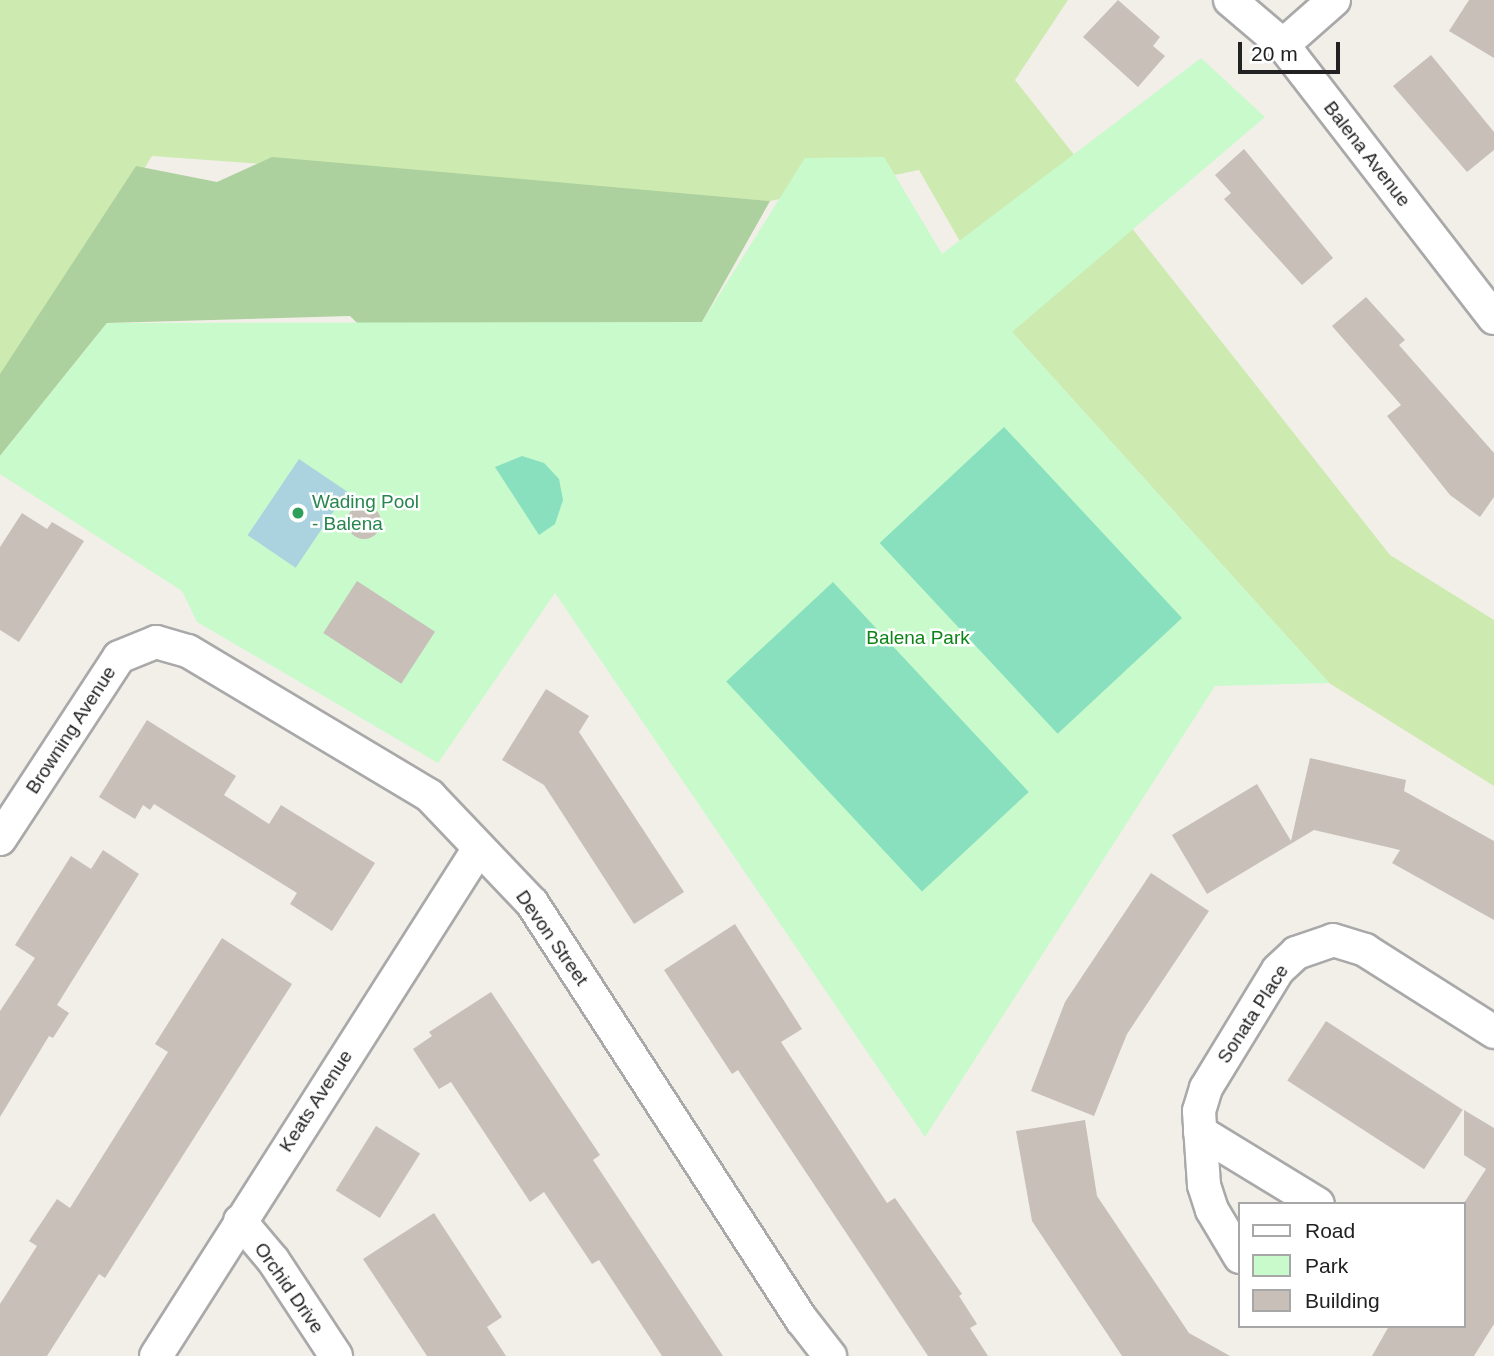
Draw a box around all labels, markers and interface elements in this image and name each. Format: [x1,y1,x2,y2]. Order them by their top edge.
scale bar [1242,28,1344,72]
text: 20 m [1251,42,1298,65]
street label: Balena Avenue [1318,96,1416,212]
place label: Wading Pool - Balena [312,491,419,535]
marker: Wading Pool - Balena [290,505,306,521]
park label: Balena Park [866,627,970,649]
street label: Browning Avenue [21,661,121,799]
street label: Devon Street [511,886,593,990]
street label: Sonata Place [1213,960,1293,1068]
street label: Keats Avenue [274,1045,358,1157]
legend [1238,1202,1466,1328]
text: Road [1305,1219,1355,1242]
street label: Orchid Drive [249,1238,329,1338]
text: Park [1305,1254,1348,1277]
text: Building [1305,1289,1380,1312]

